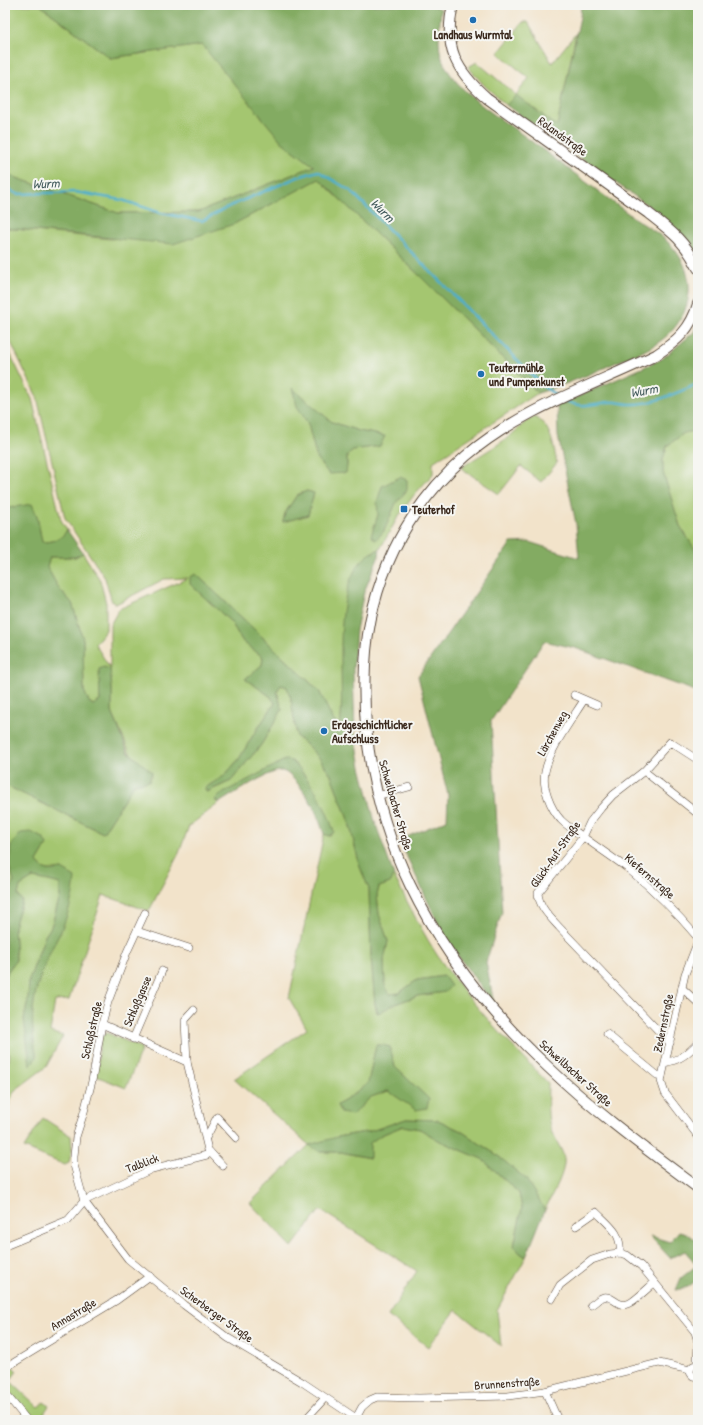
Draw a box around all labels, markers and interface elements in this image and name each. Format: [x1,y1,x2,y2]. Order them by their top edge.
marker: Landhaus Wurmtal [468,15,478,25]
place label: Landhaus Wurmtal [434,26,513,43]
street label: Rolandstraße [535,112,591,160]
water label: Wurm [32,173,61,192]
water label: Wurm [367,194,400,227]
place label: Teutermühle und Pumpenkunst [488,359,566,391]
marker: Teutermühle und Pumpenkunst [476,369,486,379]
water label: Wurm [629,379,660,401]
place label: Teuterhof [411,501,456,518]
marker: Teuterhof [399,504,409,514]
street label: Lärchenweg [533,707,571,759]
place label: Erdgeschichtlicher Aufschluss [332,716,413,747]
marker: Erdgeschichtlicher Aufschluss [319,726,329,736]
street label: Schweilbacher Straße [375,758,417,852]
street label: Glück-Auf-Straße [526,817,584,891]
street label: Kiefernstraße [621,849,679,903]
street label: Schloßgasse [119,973,155,1029]
street label: Zedernstraße [648,992,678,1054]
street label: Schloßstraße [76,999,106,1061]
street label: Schweilbacher Straße [536,1036,616,1111]
street label: Talblick [123,1149,161,1177]
street label: Scherberger Straße [177,1282,257,1346]
street label: Annastraße [47,1294,99,1334]
street label: Brunnenstraße [474,1372,541,1394]

